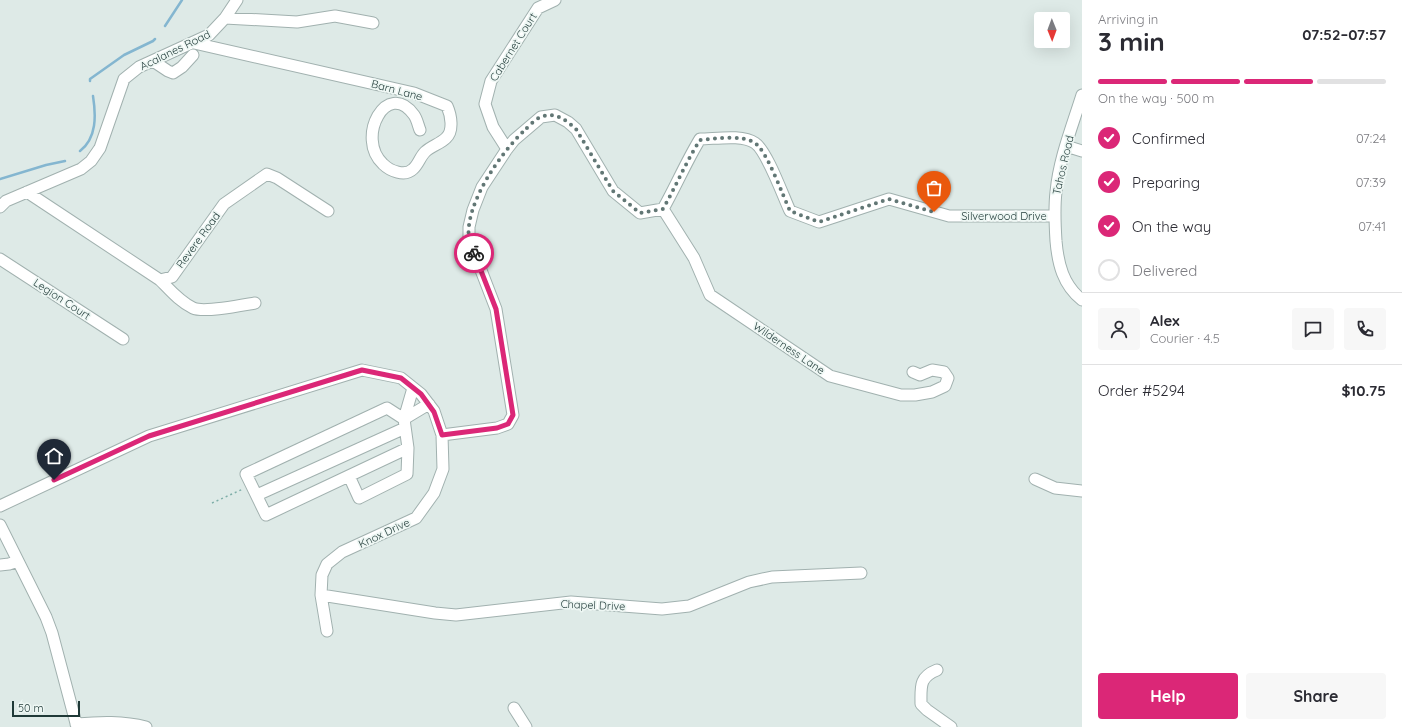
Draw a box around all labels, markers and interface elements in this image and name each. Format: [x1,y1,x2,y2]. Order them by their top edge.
street label: Cabernet Court [486,10,540,84]
text: Arriving in [1098,11,1158,27]
north arrow [1034,12,1070,48]
map controls [1034,12,1070,48]
text: 3 min [1098,25,1165,58]
text: 07:52–07:57 [1302,25,1386,44]
street label: Acalanes Road [137,27,213,73]
street label: Barn Lane [370,76,424,104]
text: On the way · 500 m [1098,90,1214,106]
icon: check [1098,127,1120,149]
text: Confirmed [1132,129,1205,148]
text: 07:24 [1356,130,1386,146]
street label: Tahos Road [1049,134,1077,196]
pin [917,171,951,212]
icon: check [1098,171,1120,193]
text: Preparing [1132,173,1200,192]
text: 07:39 [1356,174,1386,190]
icon: bag [923,177,945,199]
street label: Revere Road [173,209,223,271]
street label: Silverwood Drive [961,209,1047,223]
icon: check [1098,215,1120,237]
text: On the way [1132,217,1211,236]
text: 07:41 [1358,218,1386,234]
courier [454,233,494,273]
icon: bike [463,242,485,264]
text: Delivered [1132,261,1197,280]
street label: Legion Court [31,275,93,323]
button: person [1098,308,1140,350]
button: chat [1292,308,1334,350]
button: phone [1344,308,1386,350]
text: Alex [1150,311,1180,330]
street label: Wilderness Lane [750,319,828,377]
text: Courier · 4.5 [1150,330,1220,346]
text: Order #5294 [1098,381,1185,400]
text: $10.75 [1341,381,1386,400]
pin [37,439,71,480]
icon: home [43,445,65,467]
street label: Knox Drive [356,515,412,551]
street label: Chapel Drive [560,597,626,613]
button: Help [1098,673,1238,719]
button: Share [1246,673,1386,719]
scale bar [12,699,80,718]
text: 50 m [18,701,44,715]

